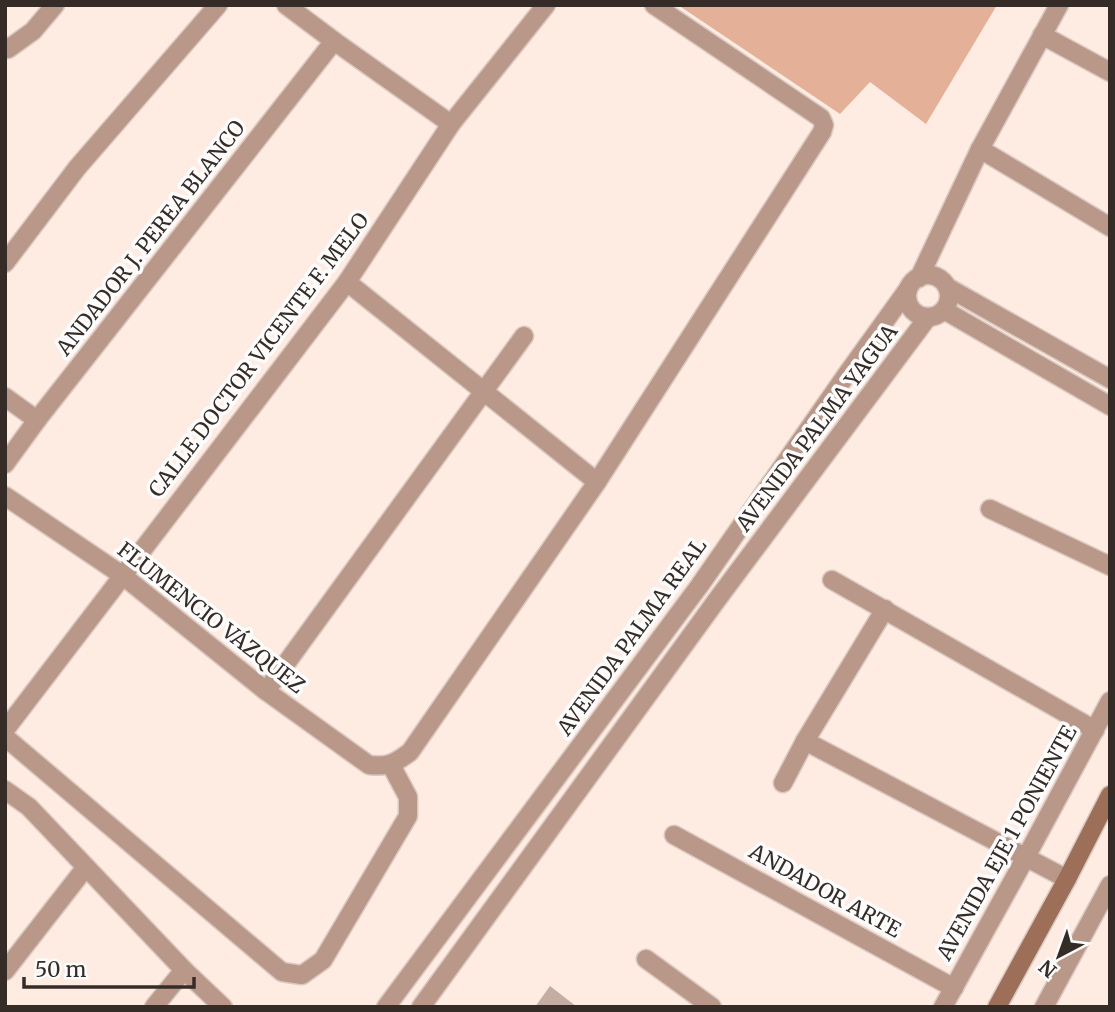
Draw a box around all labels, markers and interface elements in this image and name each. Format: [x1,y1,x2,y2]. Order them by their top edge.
street label: ANDADOR J. PEREA BLANCO [50,115,251,362]
street label: CALLE DOCTOR VICENTE F. MELO [143,207,375,502]
street label: AVENIDA PALMA YAGUA [729,319,903,537]
street label: AVENIDA PALMA REAL [550,533,712,741]
street label: FLUMENCIO VÁZQUEZ [112,535,311,699]
street label: AVENIDA EJE 1 PONIENTE [930,720,1083,966]
street label: ANDADOR ARTE [744,837,906,944]
north arrow [1024,921,1094,991]
scale bar [24,946,194,990]
text: N [1034,955,1061,983]
text: 50 m [35,956,86,983]

